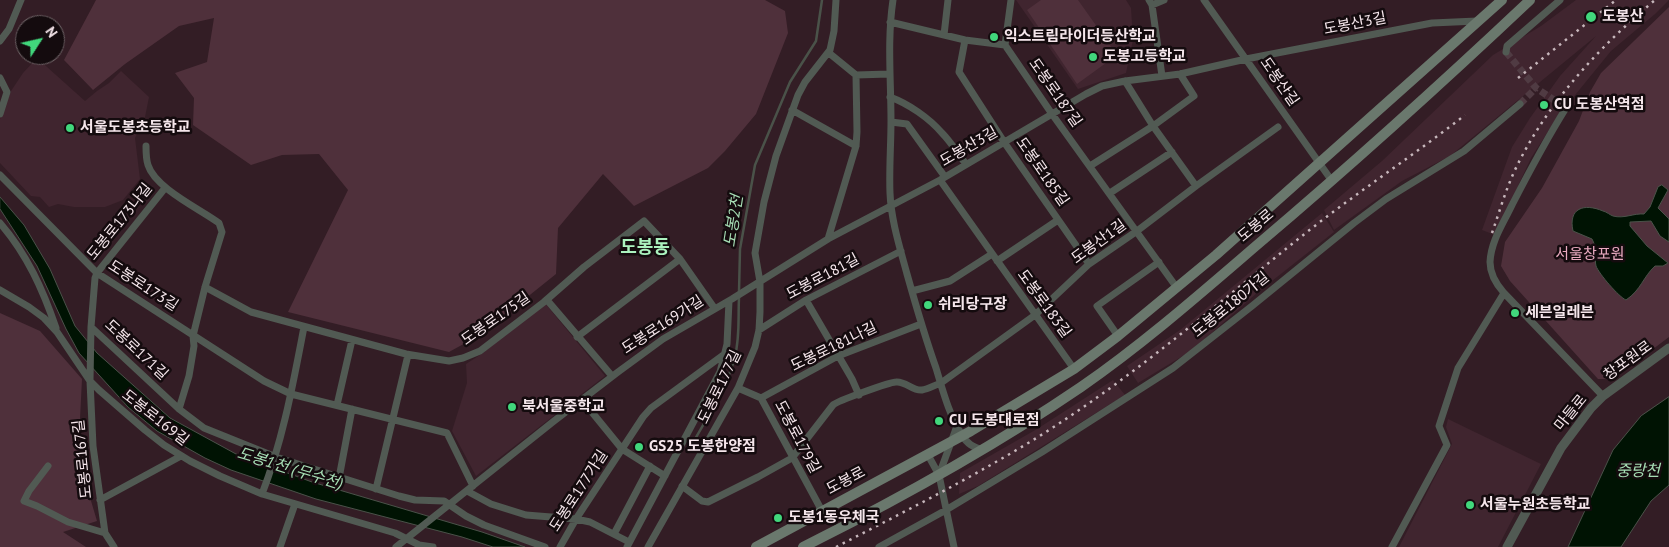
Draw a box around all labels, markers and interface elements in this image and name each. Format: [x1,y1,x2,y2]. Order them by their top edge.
place label: 도봉산 [1602,8,1643,26]
street label: 도봉산3길 [1322,9,1388,39]
marker: 도봉산 [1584,10,1598,24]
north arrow [15,15,65,65]
text: N [41,23,61,41]
place label: 익스트림라이더등산학교 [1004,28,1156,46]
marker: 익스트림라이더등산학교 [988,31,1000,43]
place label: 도봉고등학교 [1103,48,1186,66]
marker: 도봉고등학교 [1087,51,1099,63]
street label: 도봉산길 [1256,54,1302,110]
street label: 도봉로187길 [1025,55,1085,131]
place label: CU 도봉산역점 [1554,96,1645,114]
marker: CU 도봉산역점 [1538,99,1550,111]
place label: 서울도봉초등학교 [80,119,190,137]
marker: 서울도봉초등학교 [64,122,76,134]
street label: 도봉산3길 [937,123,1001,171]
street label: 도봉로185길 [1012,134,1072,210]
street label: 도봉로173나길 [84,180,156,264]
water label: 도봉2천 [720,194,748,248]
street label: 도봉로 [1234,206,1278,246]
street label: 도봉산1길 [1068,216,1130,268]
district label: 도봉동 [620,237,670,259]
park label: 서울창포원 [1556,246,1624,264]
street label: 도봉로181길 [784,250,862,304]
street label: 도봉로173길 [105,257,181,315]
street label: 도봉로183길 [1013,266,1075,342]
street label: 도봉로180가길 [1189,269,1273,341]
street label: 도봉로175길 [458,289,534,349]
street label: 도봉로169가길 [619,292,707,358]
place label: 쉬리당구장 [938,296,1007,314]
marker: 쉬리당구장 [922,299,934,311]
place label: 세븐일레븐 [1525,304,1594,322]
marker: 세븐일레븐 [1509,307,1521,319]
street label: 도봉로171길 [101,316,171,384]
street label: 도봉로181나길 [788,318,880,376]
street label: 창포원로 [1600,337,1656,385]
street label: 도봉로177길 [694,347,746,427]
street label: 도봉로169길 [118,386,192,450]
street label: 마들로 [1551,391,1591,435]
place label: 북서울중학교 [522,398,605,416]
street label: 도봉로179길 [770,398,824,476]
marker: 북서울중학교 [506,401,518,413]
place label: CU 도봉대로점 [949,412,1040,430]
marker: CU 도봉대로점 [933,415,945,427]
street label: 도봉로167길 [70,418,96,500]
place label: GS25 도봉한양점 [649,438,756,456]
marker: GS25 도봉한양점 [633,441,645,453]
water label: 도봉1천 (무수천) [235,444,345,494]
street label: 도봉로177가길 [546,447,612,535]
water label: 중랑천 [1616,461,1660,481]
street label: 도봉로 [823,463,869,499]
place label: 서울누원초등학교 [1480,496,1590,514]
marker: 서울누원초등학교 [1464,499,1476,511]
place label: 도봉1동우체국 [788,509,879,527]
marker: 도봉1동우체국 [772,512,784,524]

